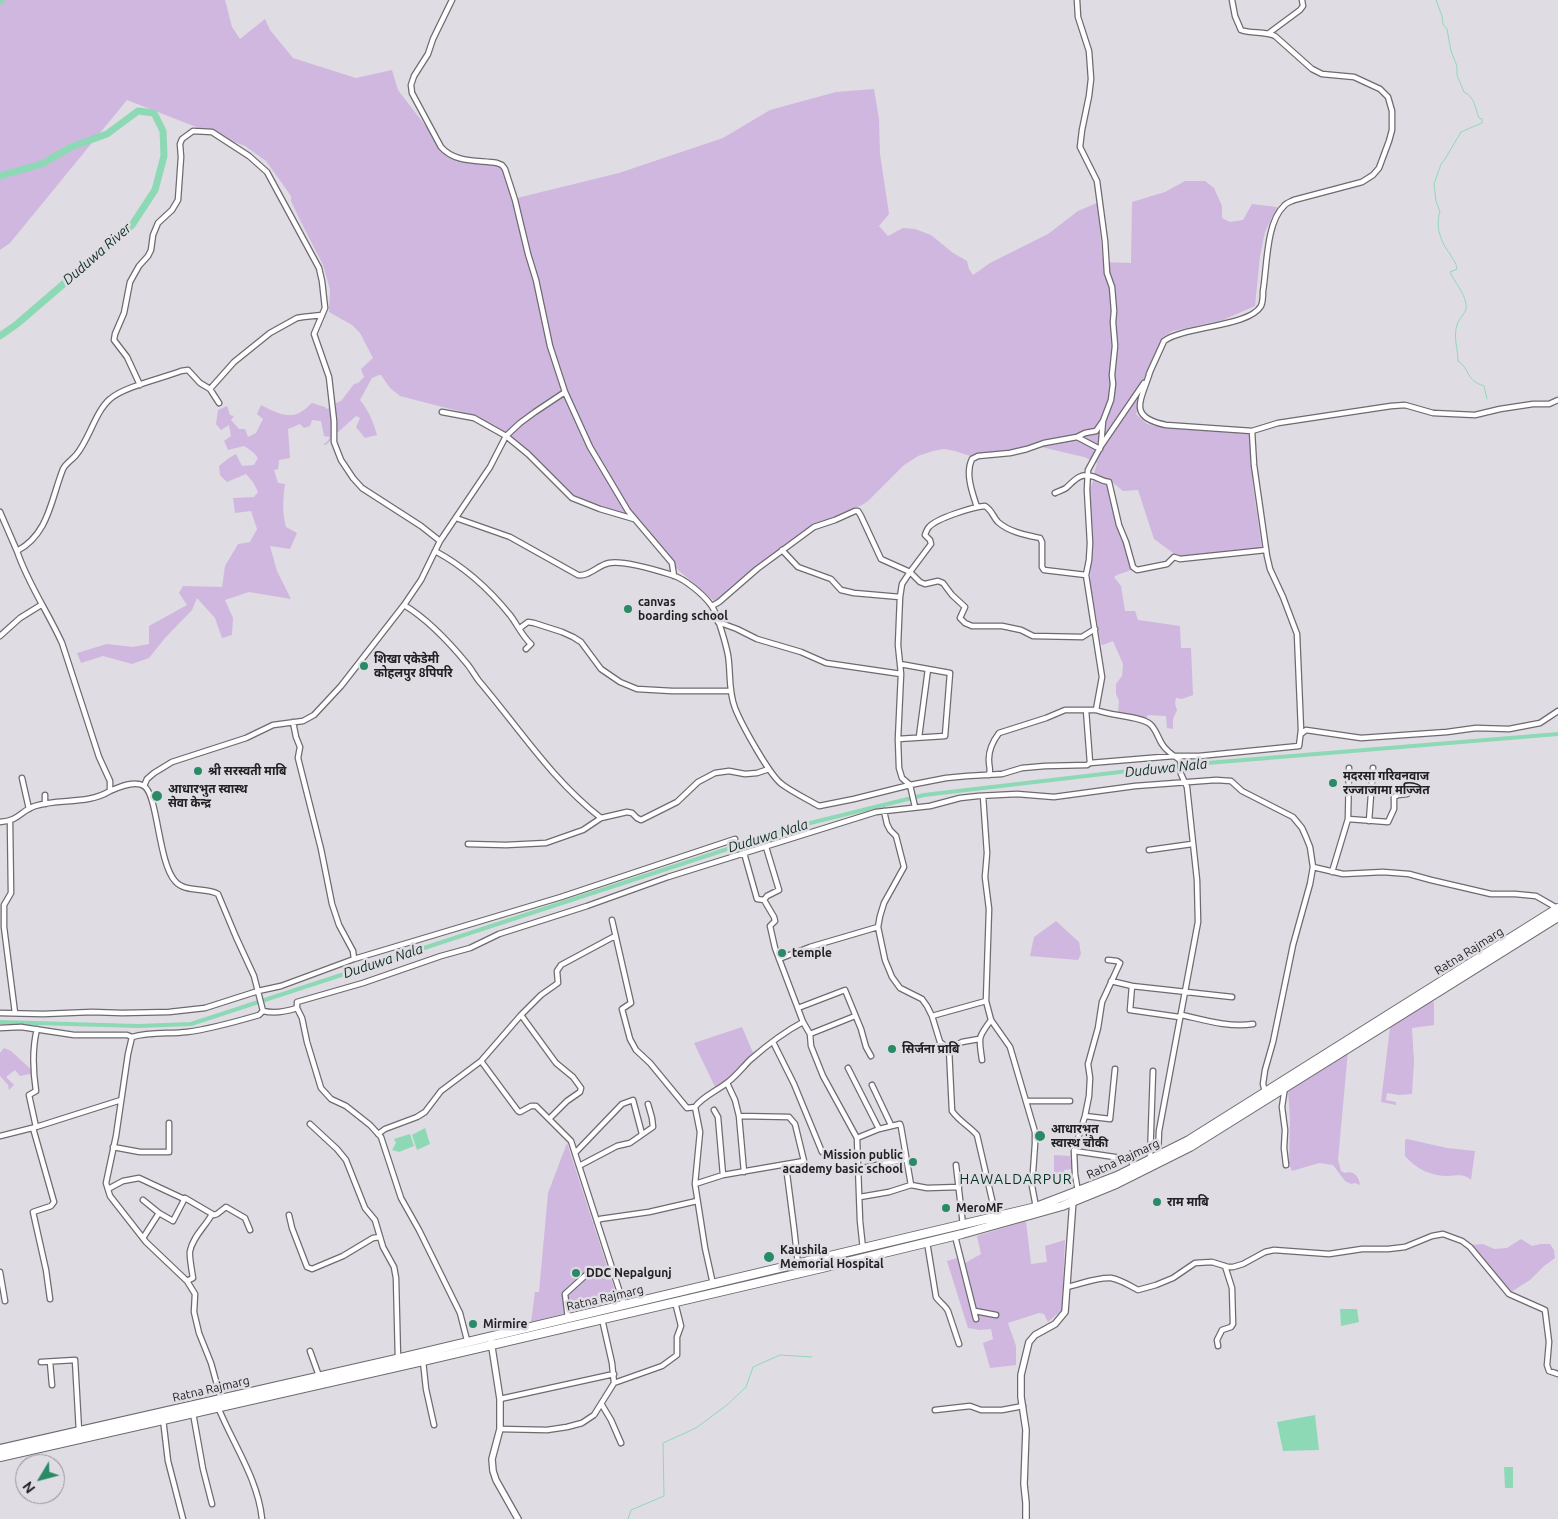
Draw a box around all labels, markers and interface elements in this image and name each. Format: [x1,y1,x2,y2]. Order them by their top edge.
water label: Duduwa River [59,220,135,288]
place label: canvas boarding school [638,595,728,623]
marker: canvas boarding school [622,603,634,615]
place label: शिखा एकेडेमी कोहलपुर 8पिपरि [374,652,453,680]
marker: शिखा एकेडेमी कोहलपुर 8पिपरि [358,660,370,672]
water label: Duduwa Nala [1124,755,1208,781]
place label: श्री सरस्वती माबि [208,764,286,778]
marker: श्री सरस्वती माबि [192,765,204,777]
place label: मदरसा गरिवनवाज रज्जाजामा मज्जित [1343,769,1430,797]
marker: मदरसा गरिवनवाज रज्जाजामा मज्जित [1327,777,1339,789]
place label: आधारभुत स्वास्थ सेवा केन्द्र [168,782,248,810]
marker: आधारभुत स्वास्थ सेवा केन्द्र [150,789,164,803]
water label: Duduwa Nala [726,816,810,856]
street label: Ratna Rajmarg [1432,924,1506,978]
water label: Duduwa Nala [341,940,425,982]
place label: temple [792,946,832,960]
marker: temple [776,947,788,959]
place label: सिर्जना प्राबि [902,1042,959,1056]
marker: सिर्जना प्राबि [886,1043,898,1055]
place label: आधारभुत स्वास्थ चौकी [1051,1122,1108,1150]
marker: आधारभुत स्वास्थ चौकी [1033,1129,1047,1143]
street label: Ratna Rajmarg [1084,1136,1162,1182]
place label: Mission public academy basic school [783,1148,903,1176]
marker: Mission public academy basic school [907,1156,919,1168]
district label: HAWALDARPUR [958,1171,1074,1187]
place label: राम माबि [1167,1195,1209,1209]
marker: राम माबि [1151,1196,1163,1208]
place label: MeroMF [956,1201,1003,1215]
marker: MeroMF [940,1202,952,1214]
place label: Kaushila Memorial Hospital [780,1243,884,1271]
marker: Kaushila Memorial Hospital [762,1250,776,1264]
place label: DDC Nepalgunj [586,1266,672,1280]
marker: DDC Nepalgunj [570,1267,582,1279]
street label: Ratna Rajmarg [565,1282,645,1314]
place label: Mirmire [483,1317,527,1331]
marker: Mirmire [467,1318,479,1330]
street label: Ratna Rajmarg [171,1373,251,1405]
north arrow [15,1454,65,1504]
text: N [19,1478,38,1496]

